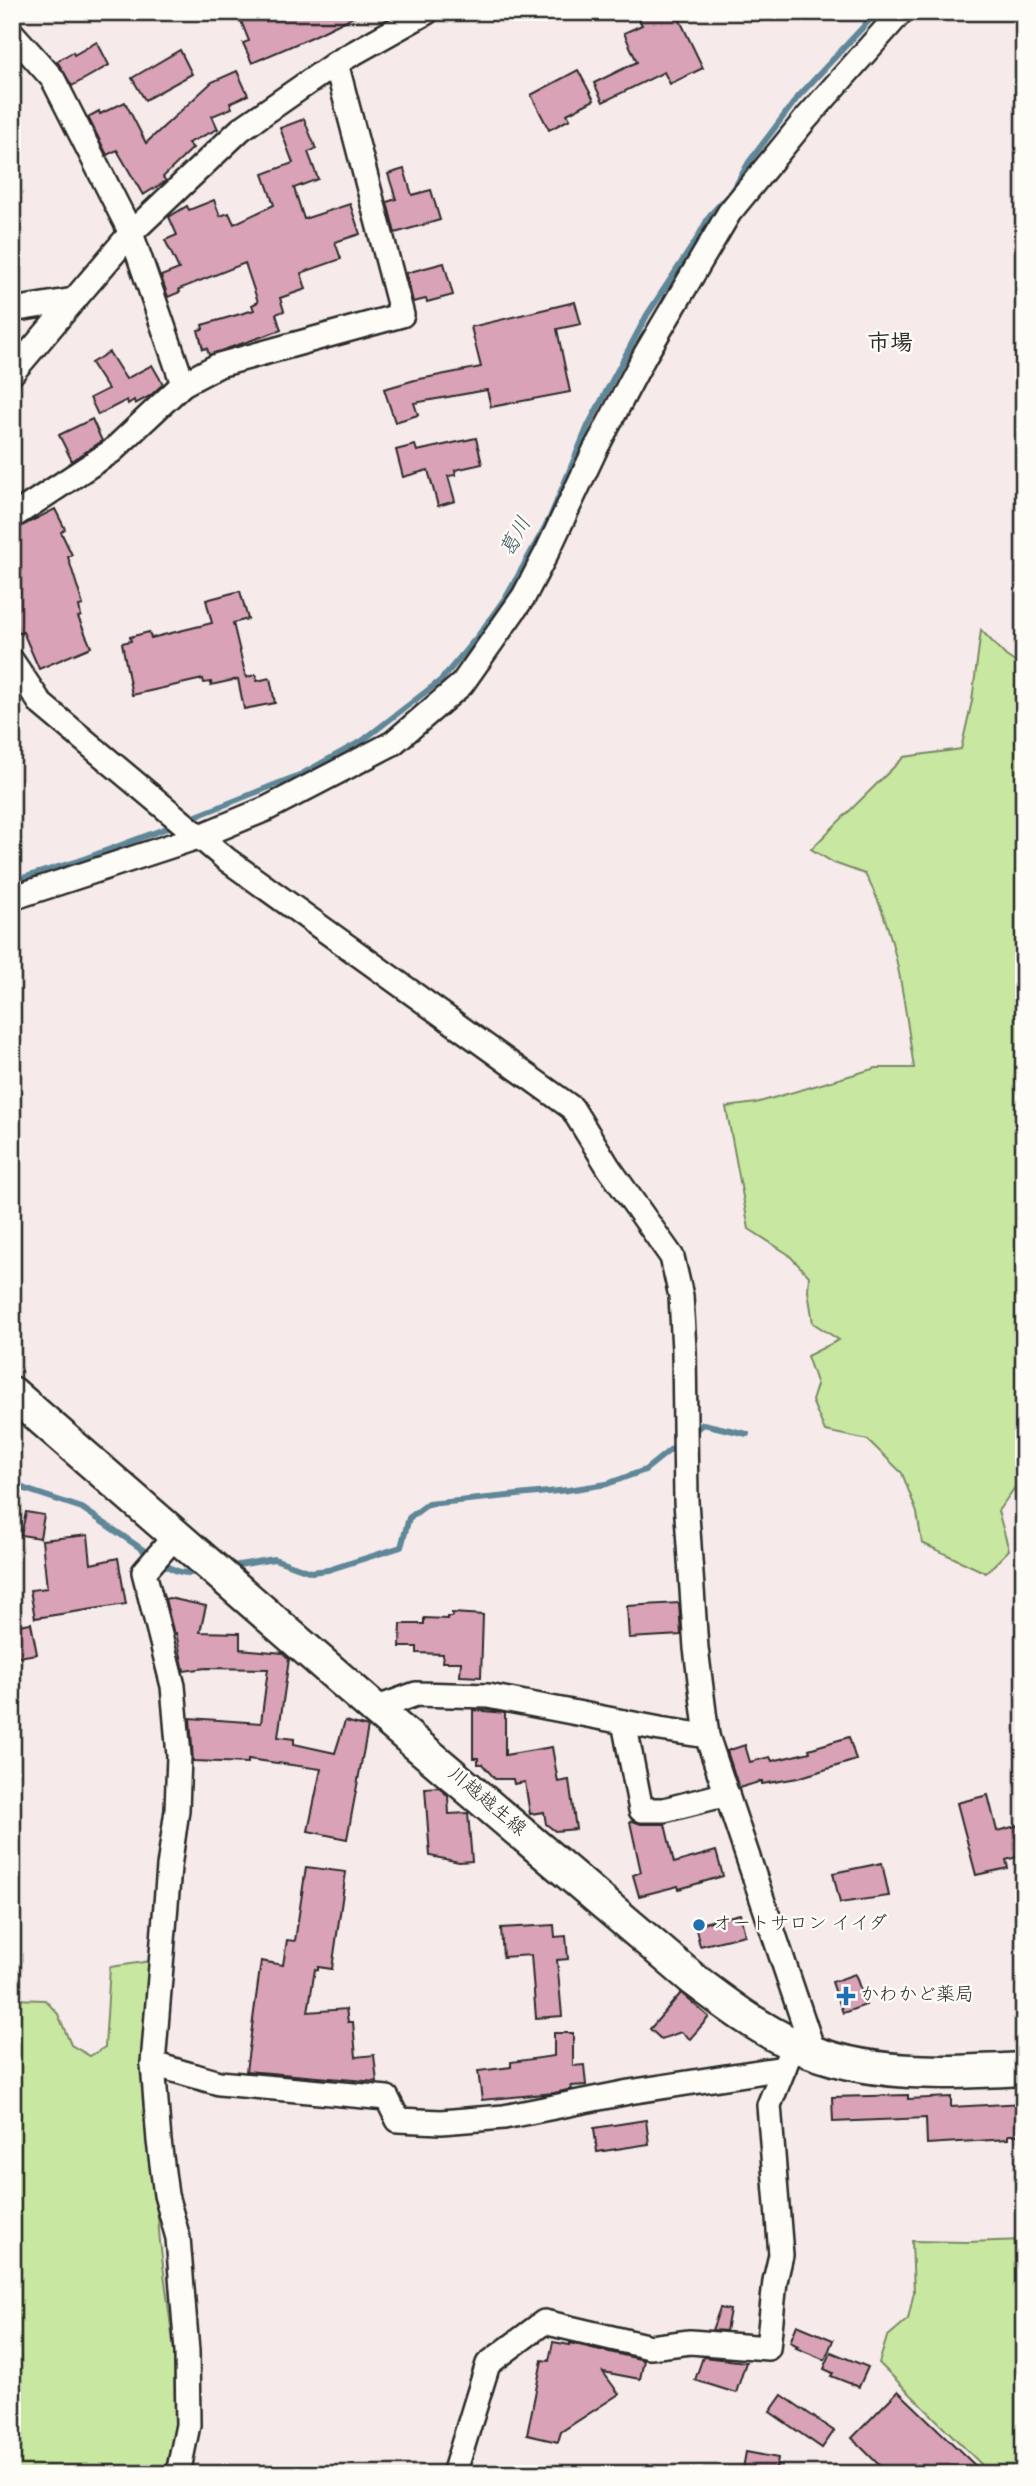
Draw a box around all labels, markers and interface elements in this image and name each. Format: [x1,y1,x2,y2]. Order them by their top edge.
district label: 市場 [867,331,913,359]
water label: 葛川 [496,513,539,562]
street label: 川越越生線 [442,1763,530,1842]
place label: オートサロン イイダ [713,1913,887,1937]
marker: オートサロン イイダ [691,1917,707,1933]
place label: かわかど薬局 [860,1984,974,2008]
marker: かわかど薬局 [838,1988,854,2004]

